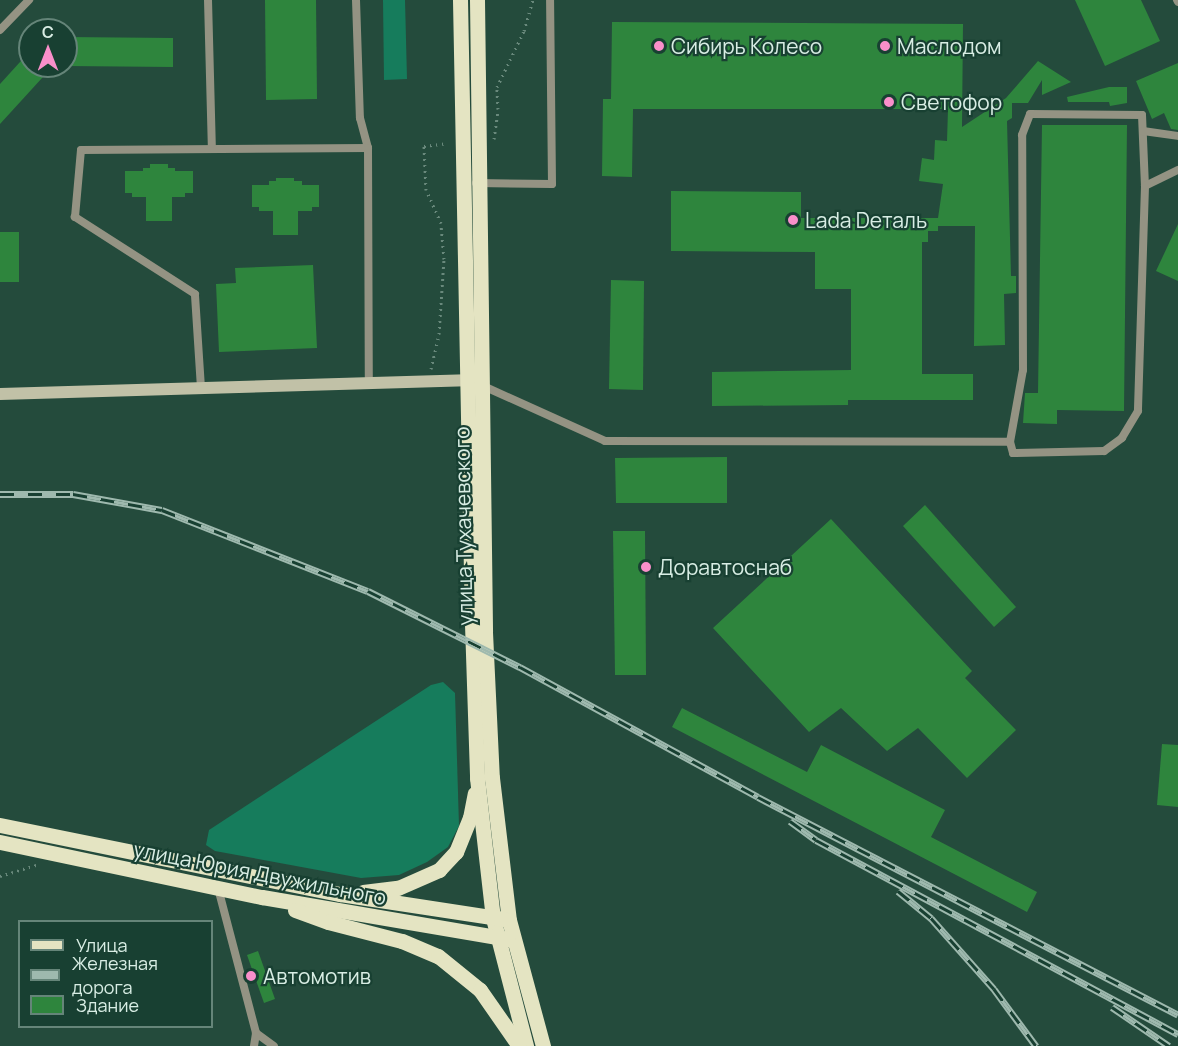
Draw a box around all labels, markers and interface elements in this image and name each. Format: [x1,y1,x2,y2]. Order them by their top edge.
north arrow [18,18,78,78]
text: С [42,21,54,43]
place label: Сибирь Колесо [671,33,822,59]
place label: Маслодом [897,33,1002,59]
marker: Сибирь Колесо [652,39,666,53]
marker: Маслодом [878,39,892,53]
place label: Светофор [901,89,1002,115]
marker: Светофор [882,95,896,109]
place label: Lada Dеталь [805,207,927,233]
marker: Lada Dеталь [786,213,800,227]
street label: улица Тухачевского [449,426,477,626]
place label: Доравтоснаб [658,554,792,580]
marker: Доравтоснаб [639,560,653,574]
street label: улица Юрия Двужильного [131,836,389,910]
legend [18,920,213,1028]
text: Улица [76,933,128,957]
text: Железная дорога [72,951,158,999]
place label: Автомотив [263,963,371,989]
marker: Автомотив [244,969,258,983]
text: Здание [76,993,139,1017]

